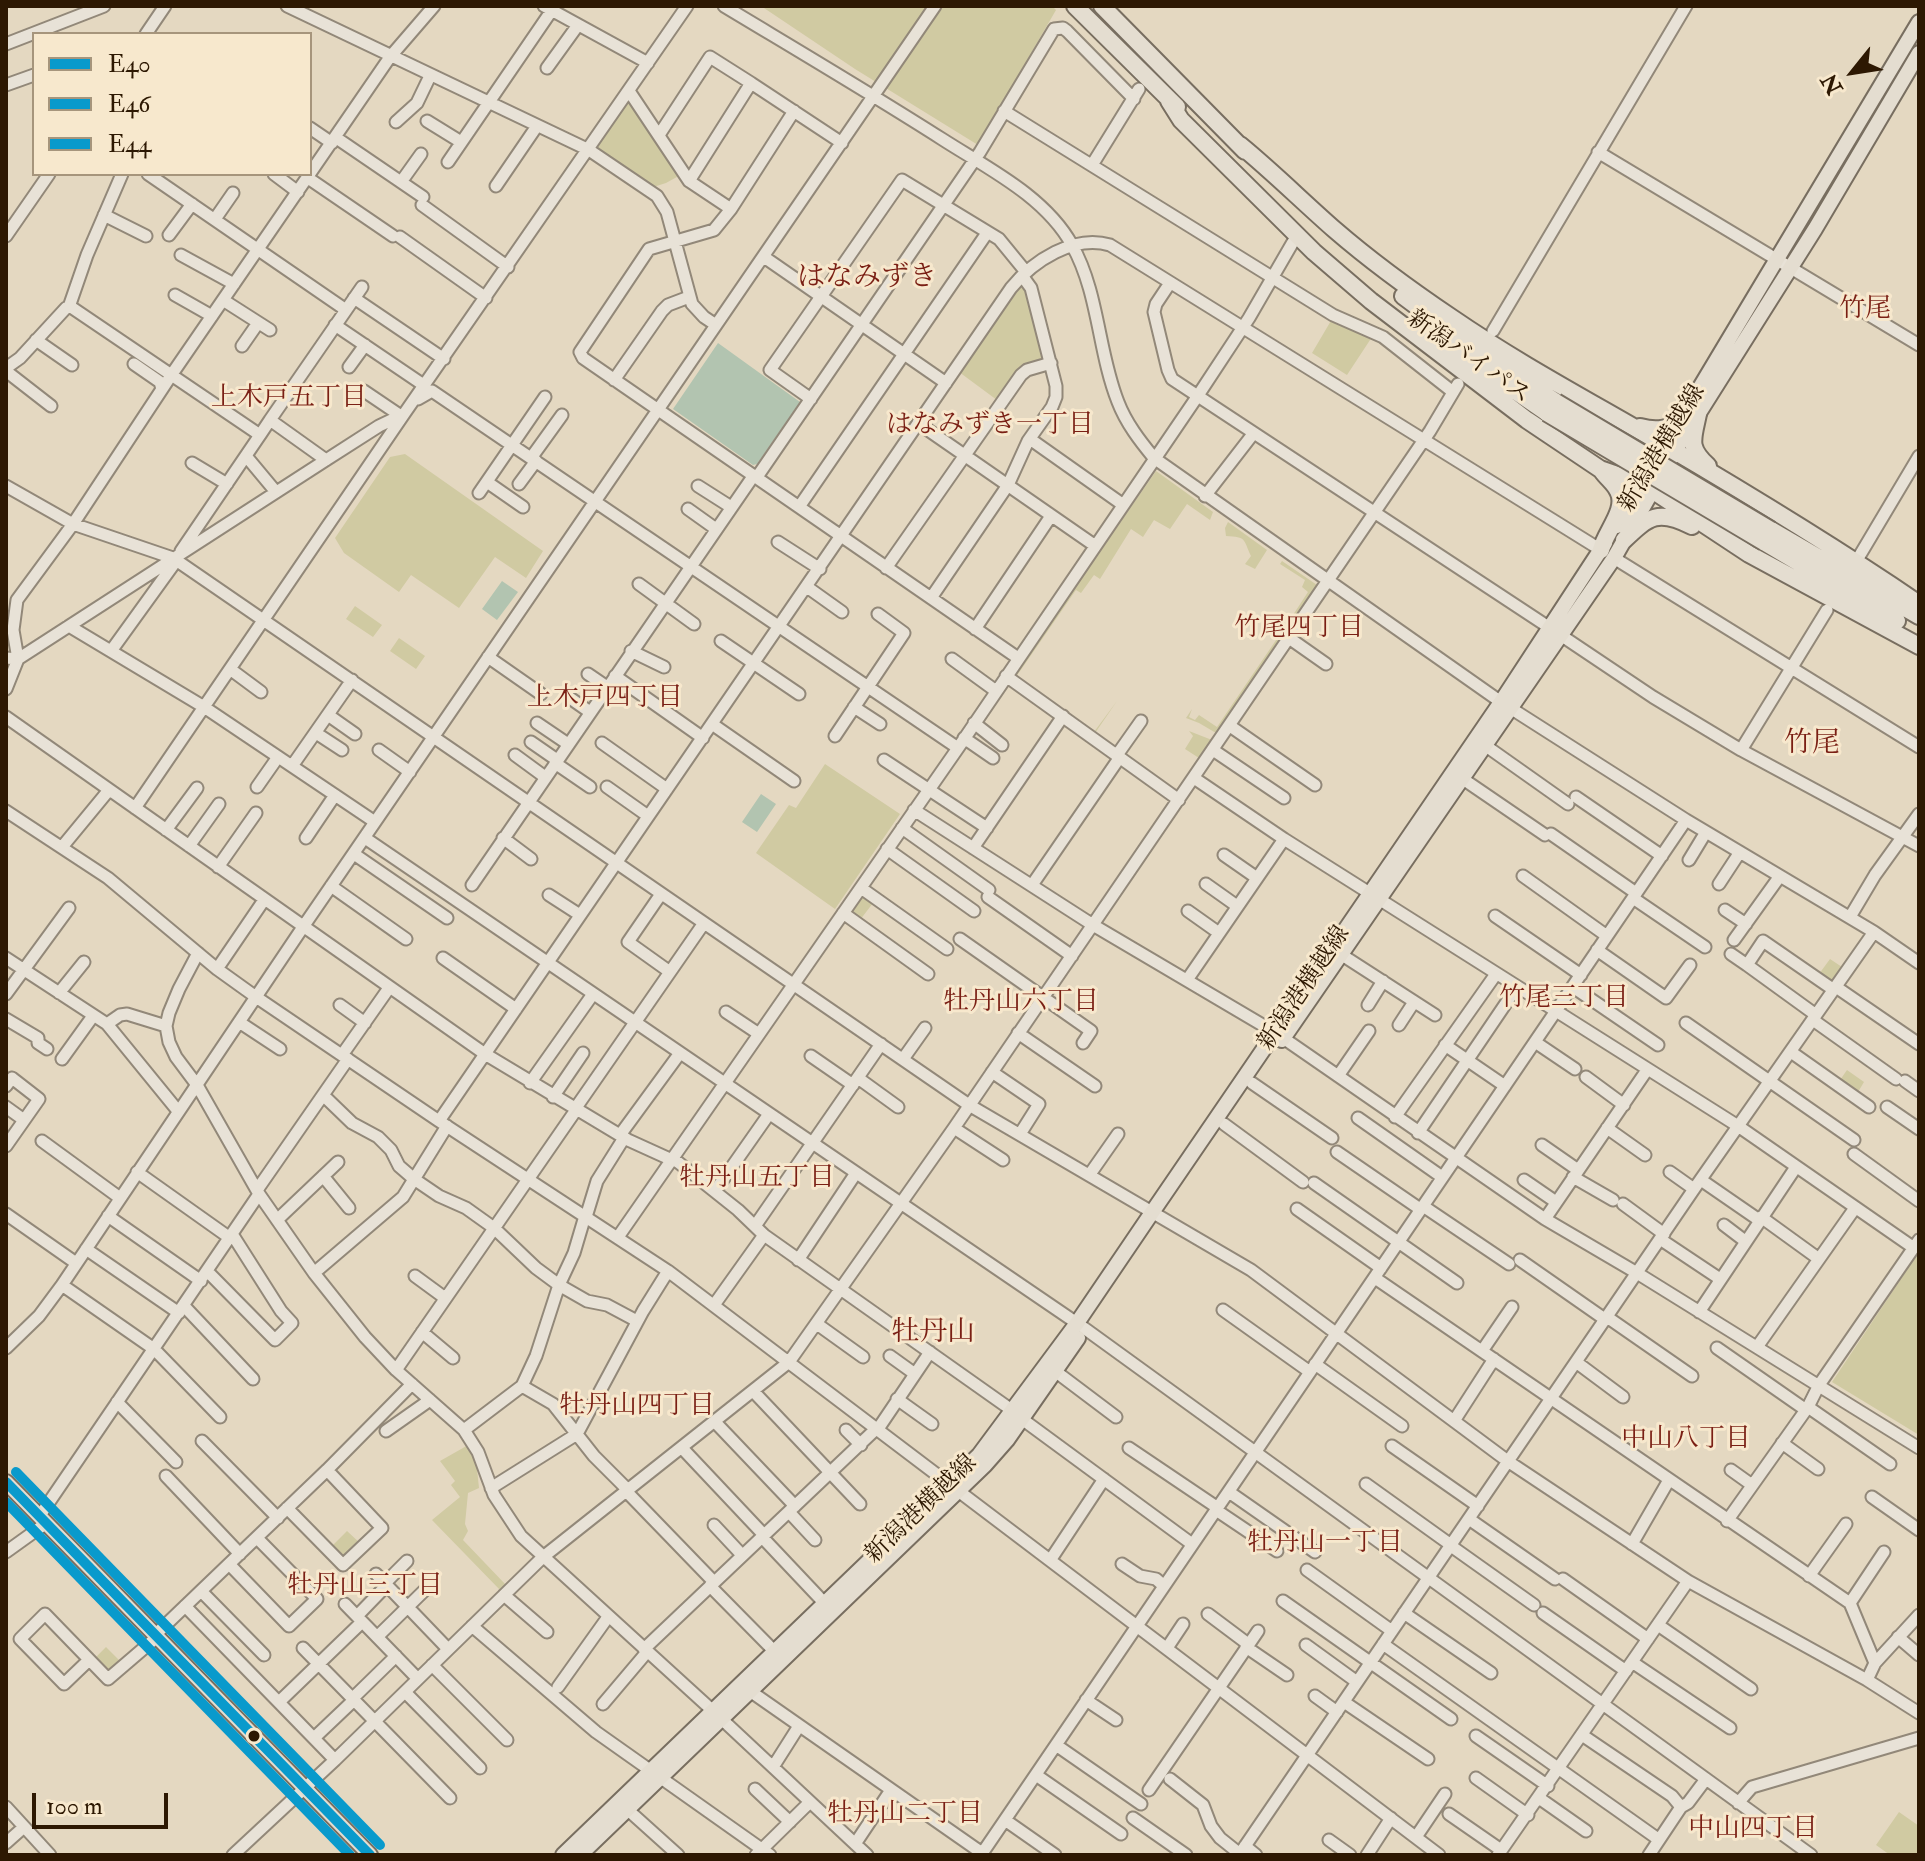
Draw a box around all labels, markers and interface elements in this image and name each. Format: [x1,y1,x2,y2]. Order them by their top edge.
legend [32,32,312,176]
north arrow [1813,32,1893,112]
text: E40 [108,49,151,80]
text: N [1815,68,1849,100]
text: E46 [108,89,150,120]
text: E44 [108,129,151,160]
district label: はなみずき [797,262,937,296]
district label: 竹尾 [1839,294,1891,326]
street label: 新潟バイパス [1401,305,1535,411]
street label: 新潟港横越線 [1614,380,1712,518]
district label: 上木戸五丁目 [211,383,367,415]
district label: はなみずき一丁目 [886,410,1094,442]
district label: 竹尾四丁目 [1234,613,1364,645]
district label: 上木戸四丁目 [527,683,683,715]
district label: 竹尾 [1784,728,1840,762]
street label: 新潟港横越線 [1253,921,1357,1057]
district label: 竹尾三丁目 [1499,983,1629,1015]
district label: 牡丹山六丁目 [943,987,1099,1019]
district label: 牡丹山五丁目 [679,1163,835,1195]
district label: 牡丹山 [891,1317,975,1351]
district label: 牡丹山四丁目 [559,1391,715,1423]
district label: 中山八丁目 [1621,1424,1751,1456]
street label: 新潟港横越線 [860,1450,984,1570]
district label: 牡丹山一丁目 [1247,1528,1403,1560]
district label: 牡丹山三丁目 [287,1571,443,1603]
unlabelled marker [246,1728,262,1744]
scale bar [36,1777,172,1827]
text: 100 m [46,1791,103,1822]
district label: 牡丹山二丁目 [827,1799,983,1831]
district label: 中山四丁目 [1688,1814,1818,1846]

